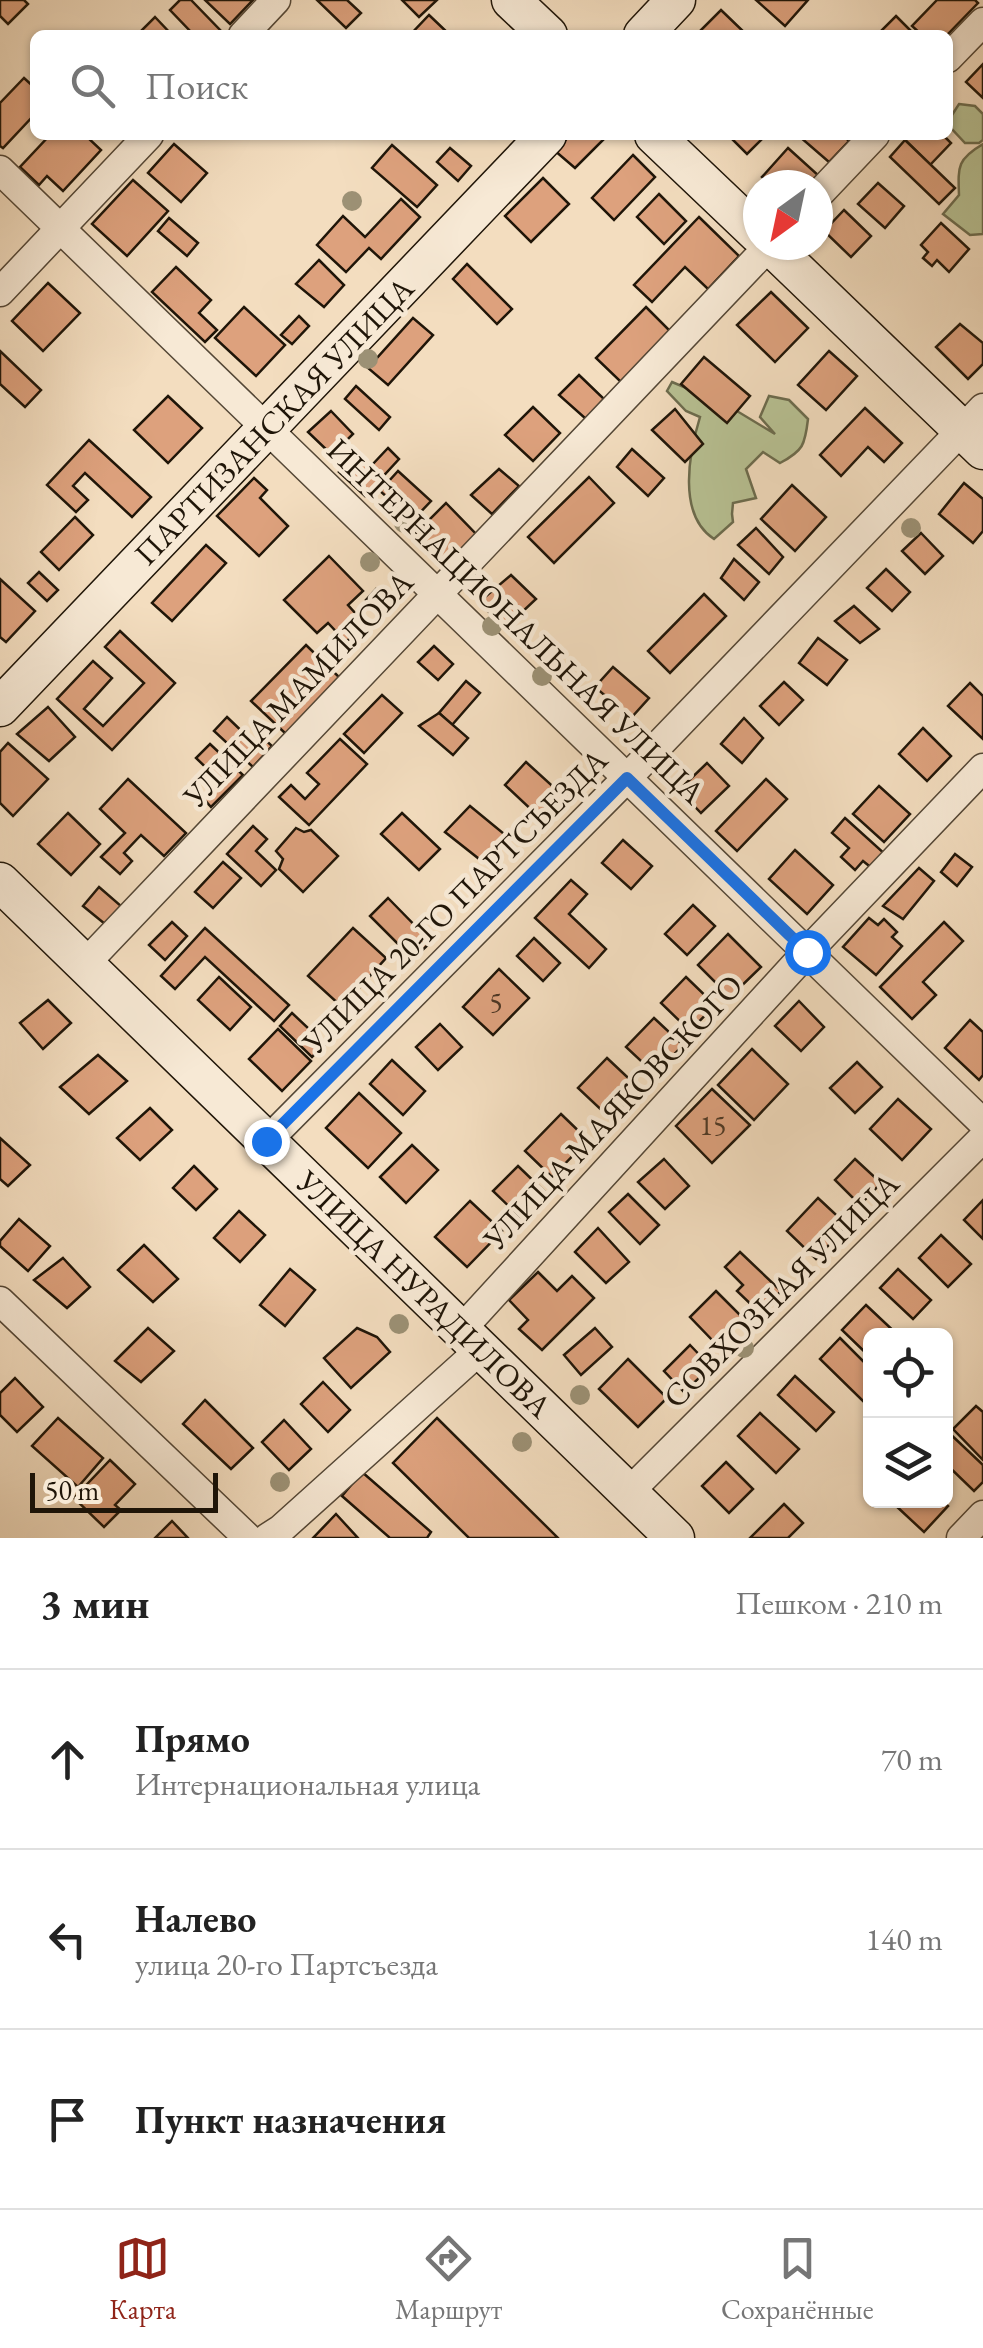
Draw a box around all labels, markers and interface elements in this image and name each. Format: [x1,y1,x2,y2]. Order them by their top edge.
search box [30,30,953,140]
icon: search [65,58,120,113]
text: Поиск [145,61,248,110]
north arrow [743,170,833,260]
street label: ПАРТИЗАНСКАЯ УЛИЦА [125,267,424,574]
street label: ИНТЕРНАЦИОНАЛЬНАЯ УЛИЦА [318,429,715,814]
street label: УЛИЦА МАМИЛОВА [173,561,423,817]
street label: УЛИЦА 20-ГО ПАРТСЪЕЗДА [293,739,617,1063]
route start [785,930,831,976]
street label: УЛИЦА МАЯКОВСКОГО [473,965,752,1260]
house number: 5 [489,984,503,1020]
house number: 15 [700,1107,726,1143]
route end [244,1119,290,1165]
street label: УЛИЦА НУРАДИЛОВА [287,1160,561,1428]
street label: СОВХОЗНАЯ УЛИЦА [654,1162,909,1417]
map controls [863,1328,953,1508]
button: locate [863,1328,953,1418]
button: layers [863,1418,953,1508]
scale bar [30,1468,218,1512]
text: 50 m [45,1472,99,1508]
text: 3 мин [40,1576,149,1631]
text: Пешком · 210 m [735,1582,943,1624]
text: Прямо [135,1714,250,1763]
icon: ahead [40,1732,95,1787]
text: 70 m [881,1738,943,1780]
text: Интернациональная улица [135,1763,480,1805]
text: Налево [135,1894,256,1943]
icon: left [40,1912,95,1967]
text: 140 m [866,1918,943,1960]
text: улица 20-го Партсъезда [135,1943,438,1985]
icon: arrive [40,2092,95,2147]
text: Пункт назначения [135,2095,446,2144]
tab: Карта [109,2231,176,2327]
tab: Маршрут [395,2231,502,2327]
tab: Сохранённые [721,2231,874,2327]

